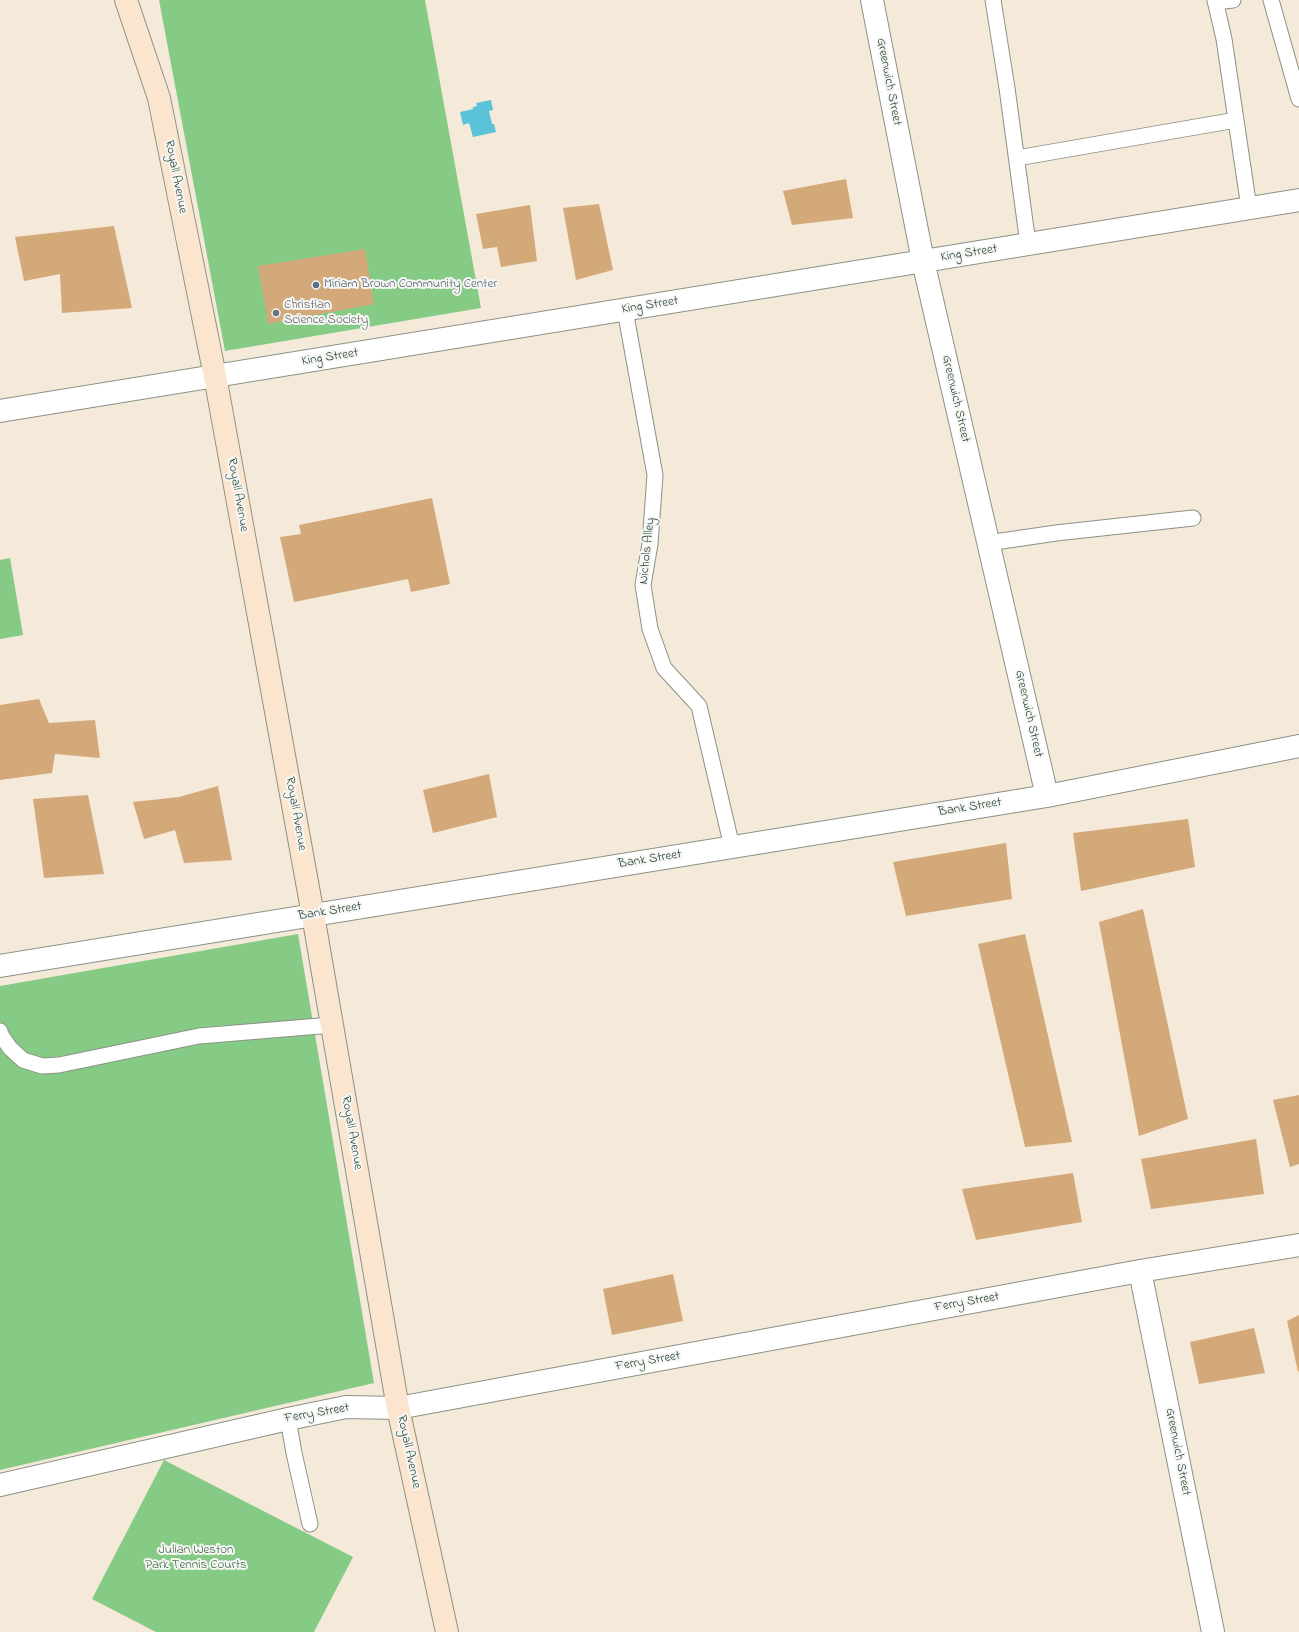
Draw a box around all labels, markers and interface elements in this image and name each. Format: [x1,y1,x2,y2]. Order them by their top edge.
street label: Greenwich Street [872,37,904,127]
street label: Royall Avenue [160,139,190,215]
street label: King Street [940,242,998,266]
place label: Miriam Brown Community Center [324,277,497,293]
marker: Miriam Brown Community Center [311,280,321,290]
street label: King Street [621,294,679,318]
place label: Christian Science Society [284,298,368,329]
marker: Christian Science Society [271,308,281,318]
street label: King Street [301,346,359,370]
street label: Greenwich Street [937,354,973,444]
street label: Royall Avenue [223,457,251,533]
street label: Nichols Alley [637,517,659,585]
street label: Greenwich Street [1010,669,1046,759]
street label: Royall Avenue [281,776,309,852]
street label: Bank Street [937,795,1003,821]
street label: Bank Street [617,847,683,873]
street label: Bank Street [297,899,363,925]
street label: Royall Avenue [337,1095,365,1171]
street label: Ferry Street [933,1290,1001,1316]
street label: Ferry Street [614,1349,682,1375]
street label: Ferry Street [283,1401,351,1427]
street label: Greenwich Street [1161,1407,1193,1497]
street label: Royall Avenue [393,1414,423,1490]
park label: Julian Weston Park Tennis Courts [145,1543,247,1574]

